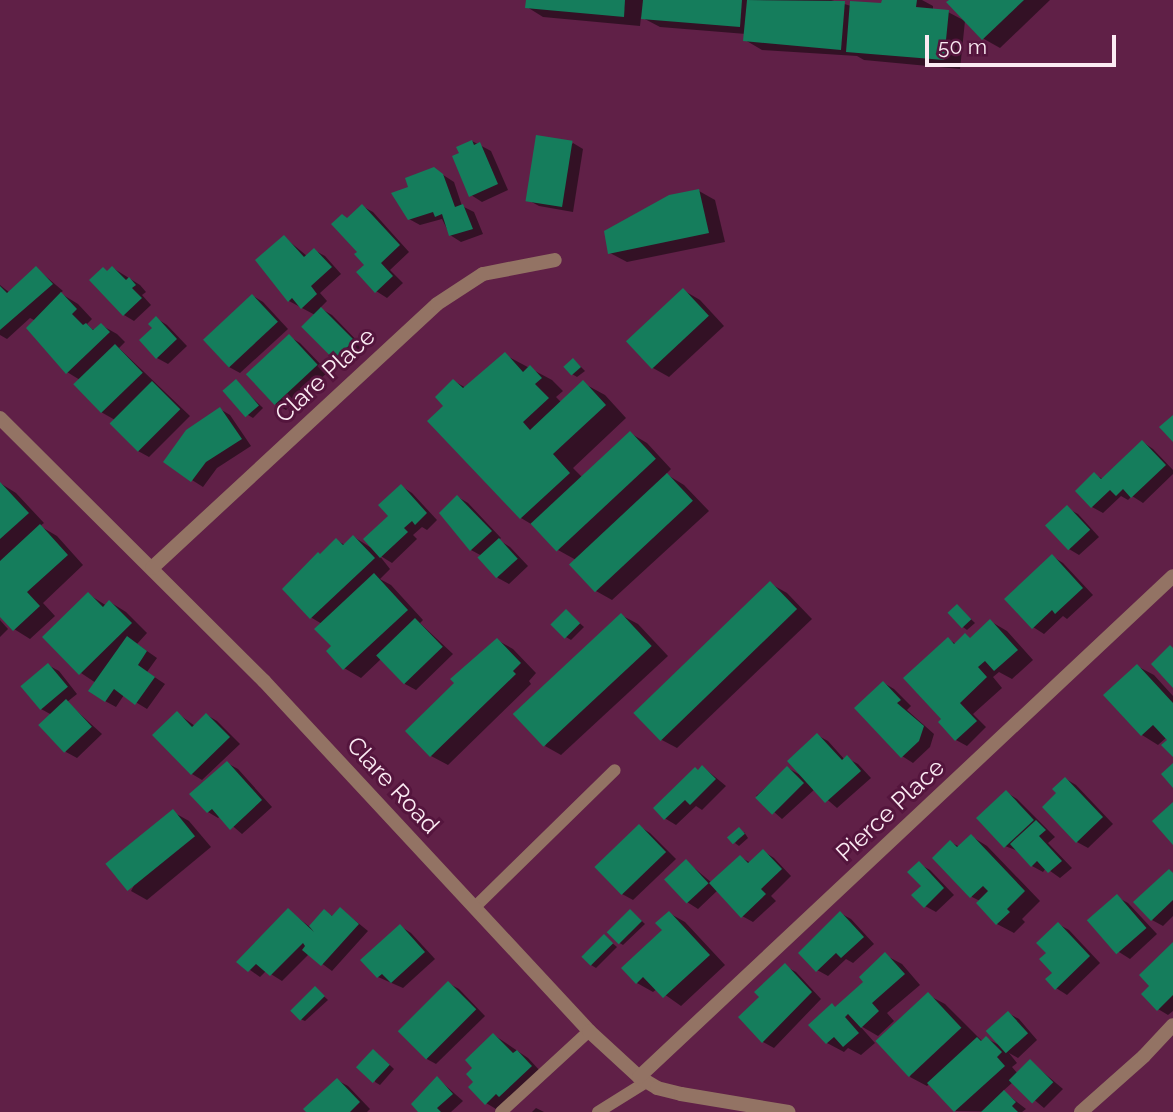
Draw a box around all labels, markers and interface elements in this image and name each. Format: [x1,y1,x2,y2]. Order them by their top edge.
scale bar [928,21,1119,65]
text: 50 m [938,34,987,59]
street label: Clare Place [269,322,381,428]
street label: Clare Road [341,731,445,839]
street label: Pierce Place [830,753,950,867]

